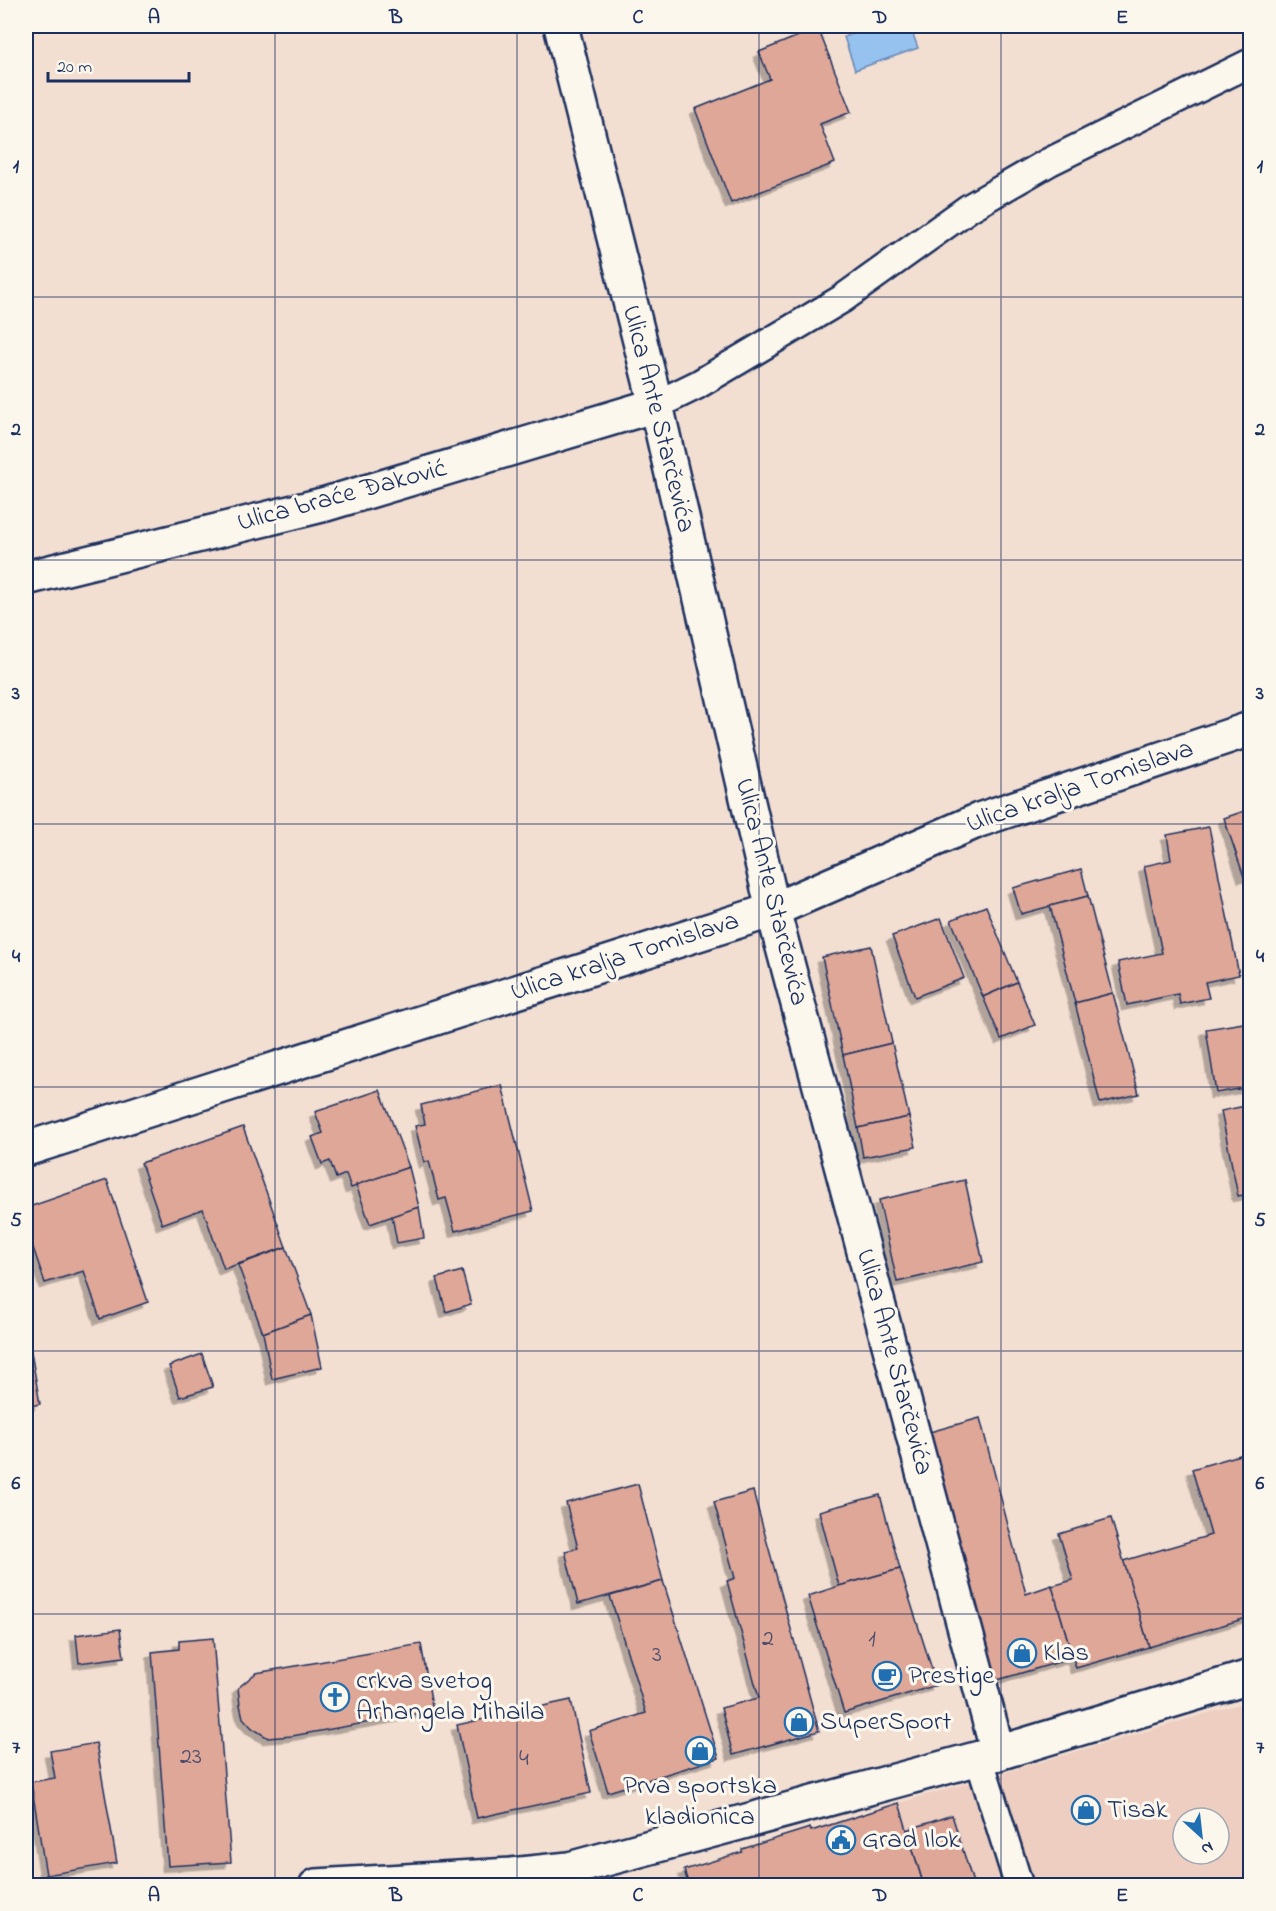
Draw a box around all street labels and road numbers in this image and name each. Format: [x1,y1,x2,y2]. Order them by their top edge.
street label: Ulica Ante Starčevića [611,301,705,537]
street label: Ulica braće Đaković [233,449,451,543]
street label: Ulica kralja Tomislava [961,730,1199,844]
street label: Ulica Ante Starčevića [724,774,818,1010]
street label: Ulica kralja Tomislava [506,902,744,1012]
street label: Ulica Ante Starčevića [845,1244,943,1480]

